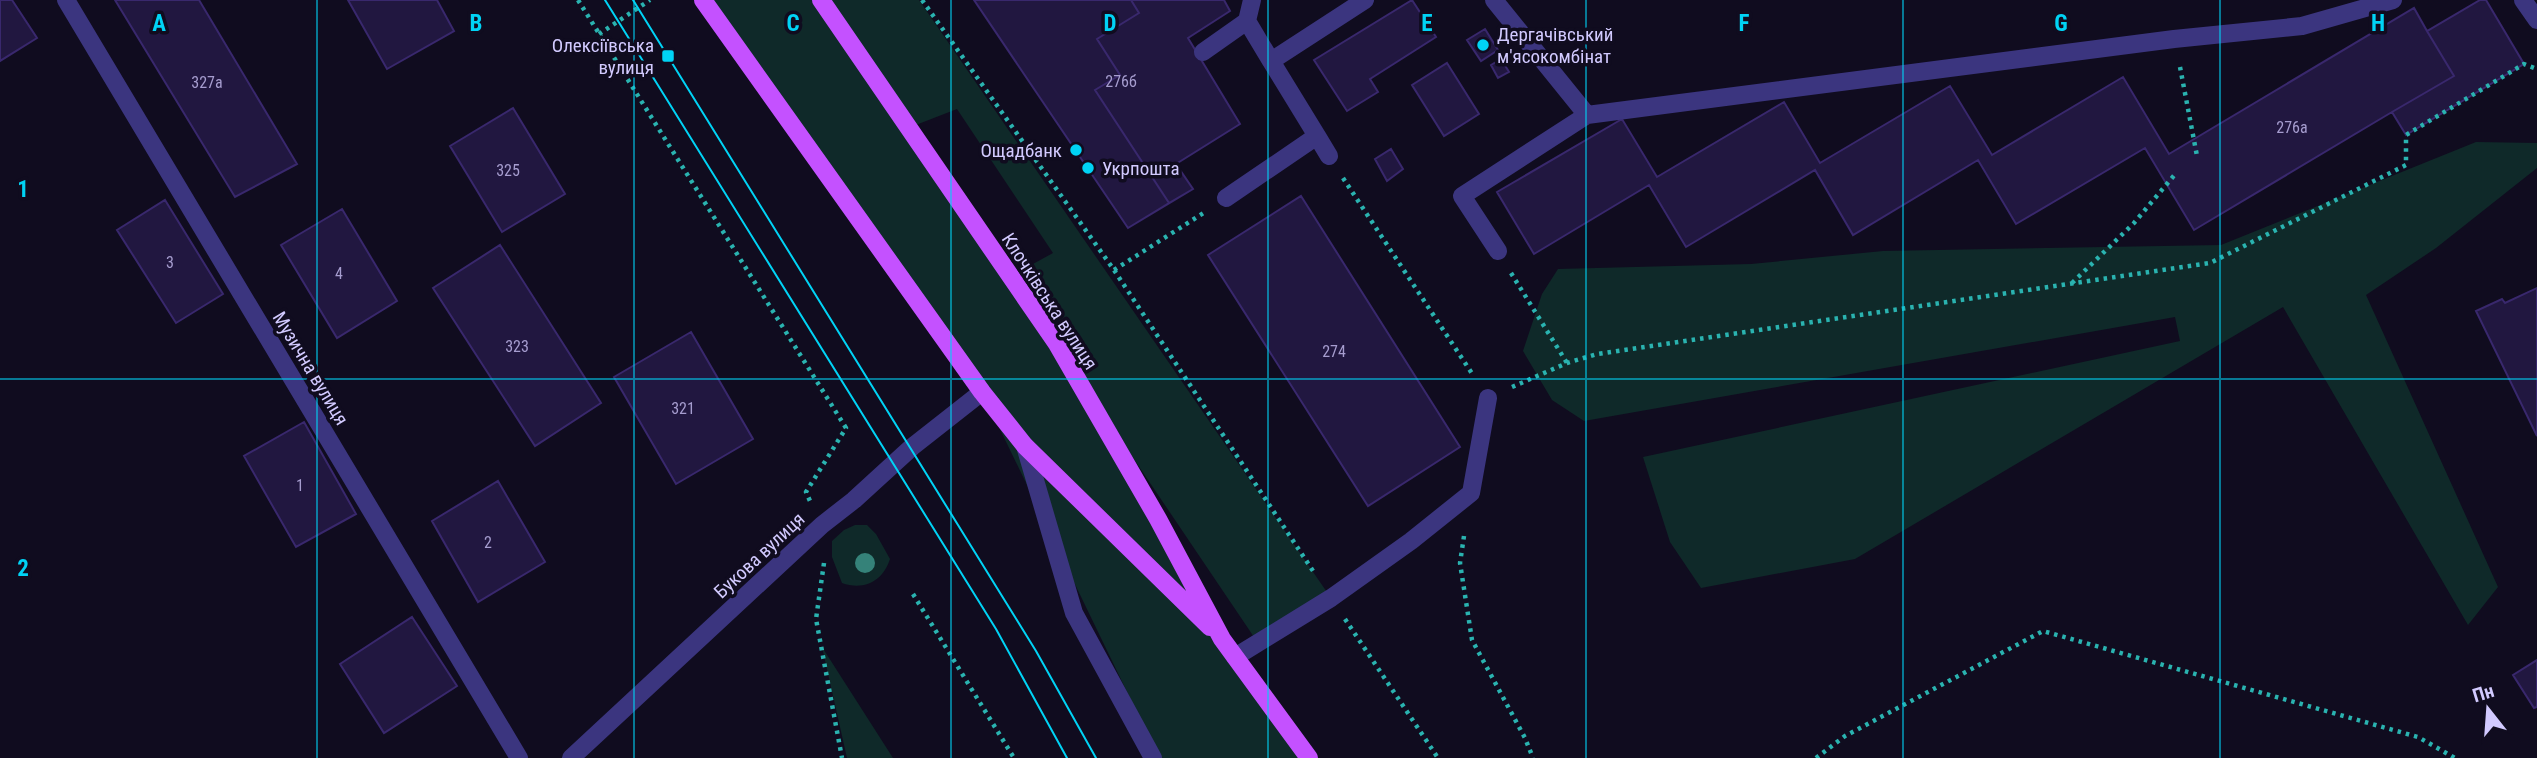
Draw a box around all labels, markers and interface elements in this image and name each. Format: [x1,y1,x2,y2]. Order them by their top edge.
text: A [152,10,166,37]
text: B [470,10,482,37]
text: C [786,10,800,37]
text: D [1104,10,1117,37]
text: E [1421,10,1433,37]
text: F [1739,10,1750,37]
text: G [2054,10,2068,37]
text: H [2371,10,2385,37]
place label: Дергачівський м'ясокомбінат [1497,23,1613,68]
place label: Олексіївська вулиця [552,34,654,79]
marker: Дергачівський м'ясокомбінат [1475,37,1491,53]
marker: Олексіївська вулиця [660,48,676,64]
house number: 276б [1105,72,1137,91]
house number: 327а [191,73,223,92]
house number: 276а [2276,118,2308,137]
place label: Ощадбанк [980,139,1062,162]
marker: Ощадбанк [1068,142,1084,158]
place label: Укрпошта [1102,157,1180,180]
marker: Укрпошта [1080,160,1096,176]
house number: 325 [496,161,520,180]
text: 1 [17,176,29,203]
street label: Клочківська вулиця [997,229,1102,374]
house number: 3 [166,253,174,272]
house number: 4 [335,264,343,283]
street label: Музична вулиця [268,307,353,429]
house number: 323 [505,337,529,356]
house number: 274 [1322,342,1346,361]
house number: 321 [671,399,695,418]
house number: 1 [296,476,304,495]
street label: Букова вулиця [709,508,809,603]
house number: 2 [484,533,492,552]
text: 2 [17,555,29,582]
north arrow [2453,674,2523,744]
text: Пн [2470,679,2497,707]

